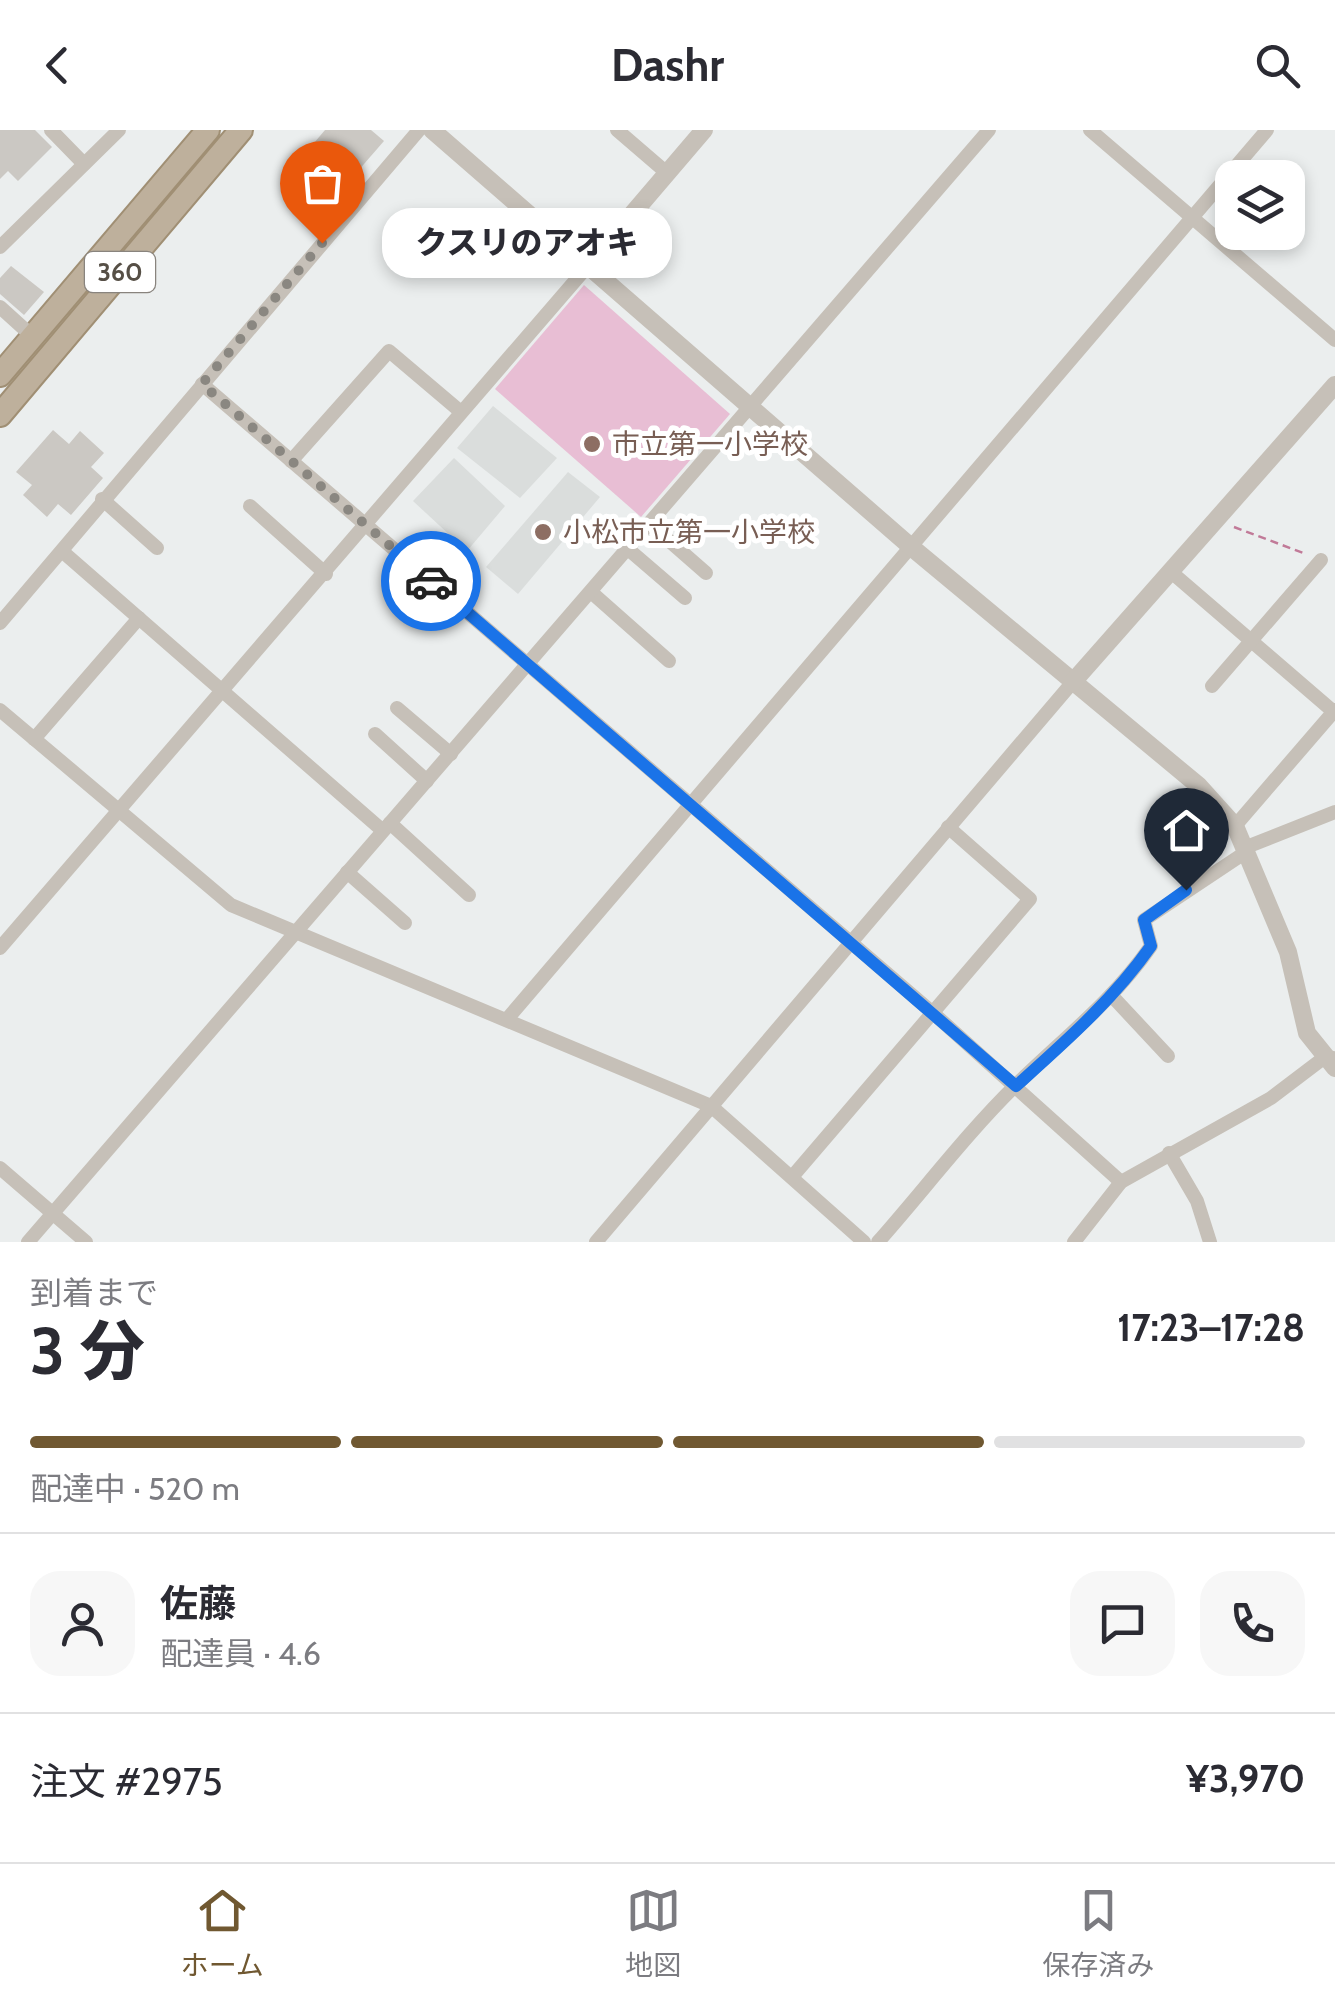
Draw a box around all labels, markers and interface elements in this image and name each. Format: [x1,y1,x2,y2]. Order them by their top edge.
icon: back [30,38,85,93]
text: Dashr [611,38,724,92]
icon: search [1250,38,1305,93]
pin [280,141,365,244]
icon: bag [295,156,350,211]
map controls [1215,160,1305,250]
button: layers [1215,160,1305,250]
callout: クスリのアオキ [382,208,672,278]
text: クスリのアオキ [415,223,639,262]
road number: 360 [85,252,155,292]
place label: 市立第一小学校 [612,427,808,461]
marker: 市立第一小学校 [581,433,603,455]
place label: 小松市立第一小学校 [563,515,815,549]
marker: 小松市立第一小学校 [532,521,554,543]
courier [381,531,481,631]
icon: car [404,554,459,609]
pin [1144,788,1229,891]
icon: home [1159,803,1214,858]
text: 到着まで [30,1273,158,1312]
text: 17:23–17:28 [1117,1304,1305,1351]
text: 3 分 [30,1311,145,1390]
text: 配達中 · 520 m [30,1469,240,1508]
button: person [30,1571,135,1676]
button: chat [1070,1571,1175,1676]
button: phone [1200,1571,1305,1676]
text: 佐藤 [160,1580,236,1627]
text: 配達員 · 4.6 [160,1634,321,1673]
text: ¥3,970 [1186,1755,1305,1802]
text: 注文 #2975 [30,1758,222,1805]
tab: ホーム [181,1883,264,1983]
tab: 地図 [625,1883,681,1983]
tab: 保存済み [1042,1883,1154,1983]

